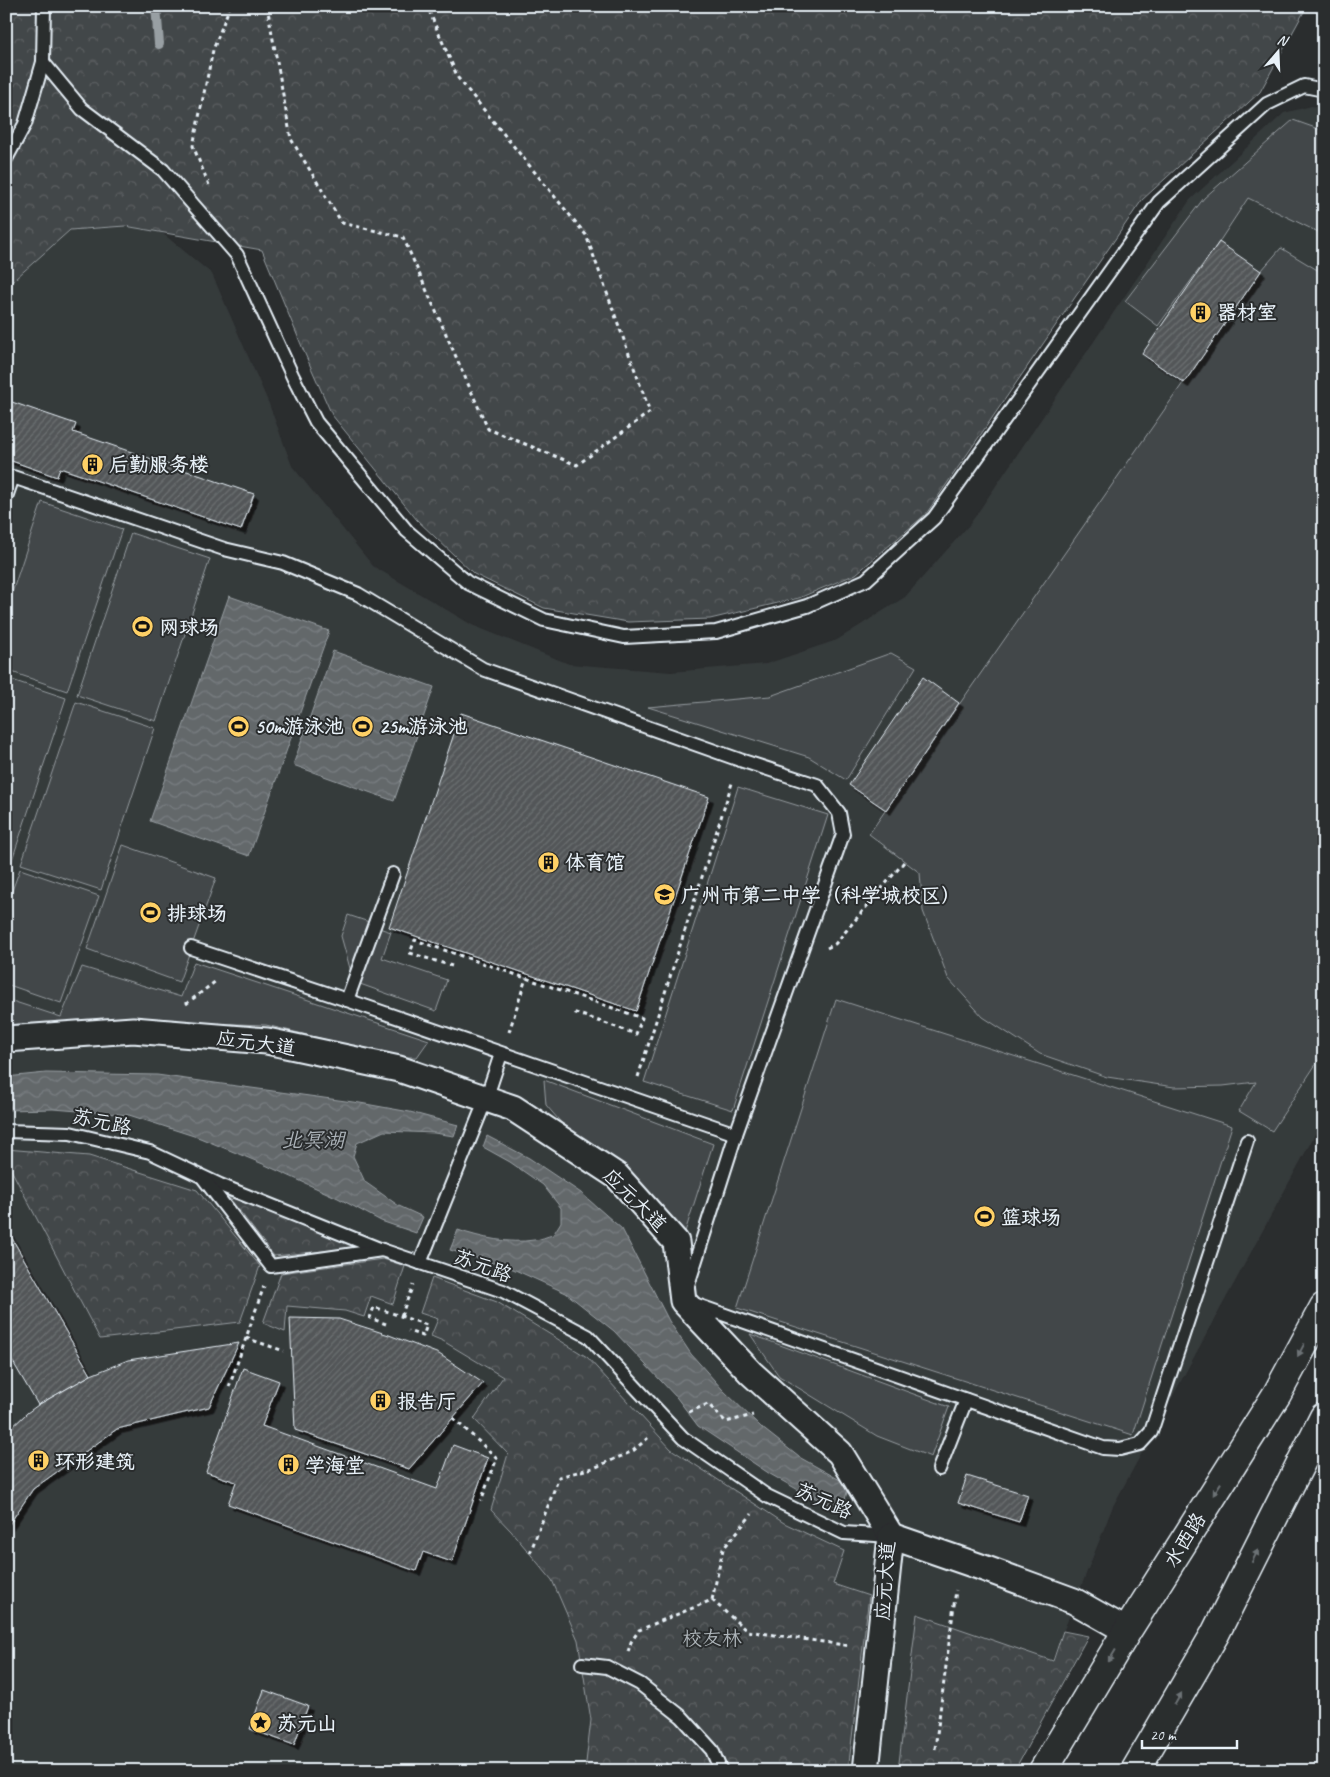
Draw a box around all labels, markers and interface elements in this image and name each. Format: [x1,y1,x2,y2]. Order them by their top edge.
north arrow [1252,28,1302,78]
text: N [1275,31,1291,50]
building icon: 器材室 [1189,300,1213,324]
place label: 器材室 [1217,300,1277,325]
building icon: 后勤服务楼 [81,452,105,476]
place label: 后勤服务楼 [109,452,209,477]
sports icon: 网球场 [131,615,155,639]
place label: 网球场 [159,615,219,640]
sports icon: 50m游泳池 [227,714,251,738]
place label: 50m游泳池 [255,714,344,739]
sports icon: 25m游泳池 [351,714,375,738]
place label: 25m游泳池 [379,714,468,739]
building icon: 体育馆 [537,850,561,874]
place label: 体育馆 [565,850,625,875]
school or university icon: 广州市第二中学（科学城校区） [653,883,677,907]
place label: 广州市第二中学（科学城校区） [681,883,961,908]
sports icon: 排球场 [139,901,163,925]
place label: 排球场 [167,901,227,926]
street label: 应元大道 [215,1025,297,1061]
street label: 苏元路 [70,1104,135,1141]
water label: 北冥湖 [282,1127,346,1153]
street label: 应元大道 [598,1163,672,1237]
sports icon: 篮球场 [973,1205,997,1229]
place label: 篮球场 [1001,1205,1061,1230]
street label: 苏元路 [451,1244,516,1288]
one-way arrow [1297,1342,1305,1357]
building icon: 报告厅 [369,1389,393,1413]
place label: 报告厅 [397,1389,457,1414]
building icon: 环形建筑 [27,1449,51,1473]
place label: 环形建筑 [55,1449,135,1474]
building icon: 学海堂 [277,1453,301,1477]
place label: 学海堂 [305,1453,365,1478]
street label: 苏元路 [792,1477,857,1525]
one-way arrow [1212,1482,1222,1495]
street label: 水西路 [1159,1507,1212,1572]
street label: 应元大道 [870,1540,900,1622]
one-way arrow [1251,1548,1259,1563]
park label: 校友林 [682,1626,742,1651]
one-way arrow [1107,1650,1116,1663]
one-way arrow [1174,1692,1183,1705]
place icon: 苏元山 [249,1711,273,1735]
place label: 苏元山 [277,1711,337,1736]
scale bar [1142,1717,1238,1749]
text: 20 m [1150,1726,1177,1745]

